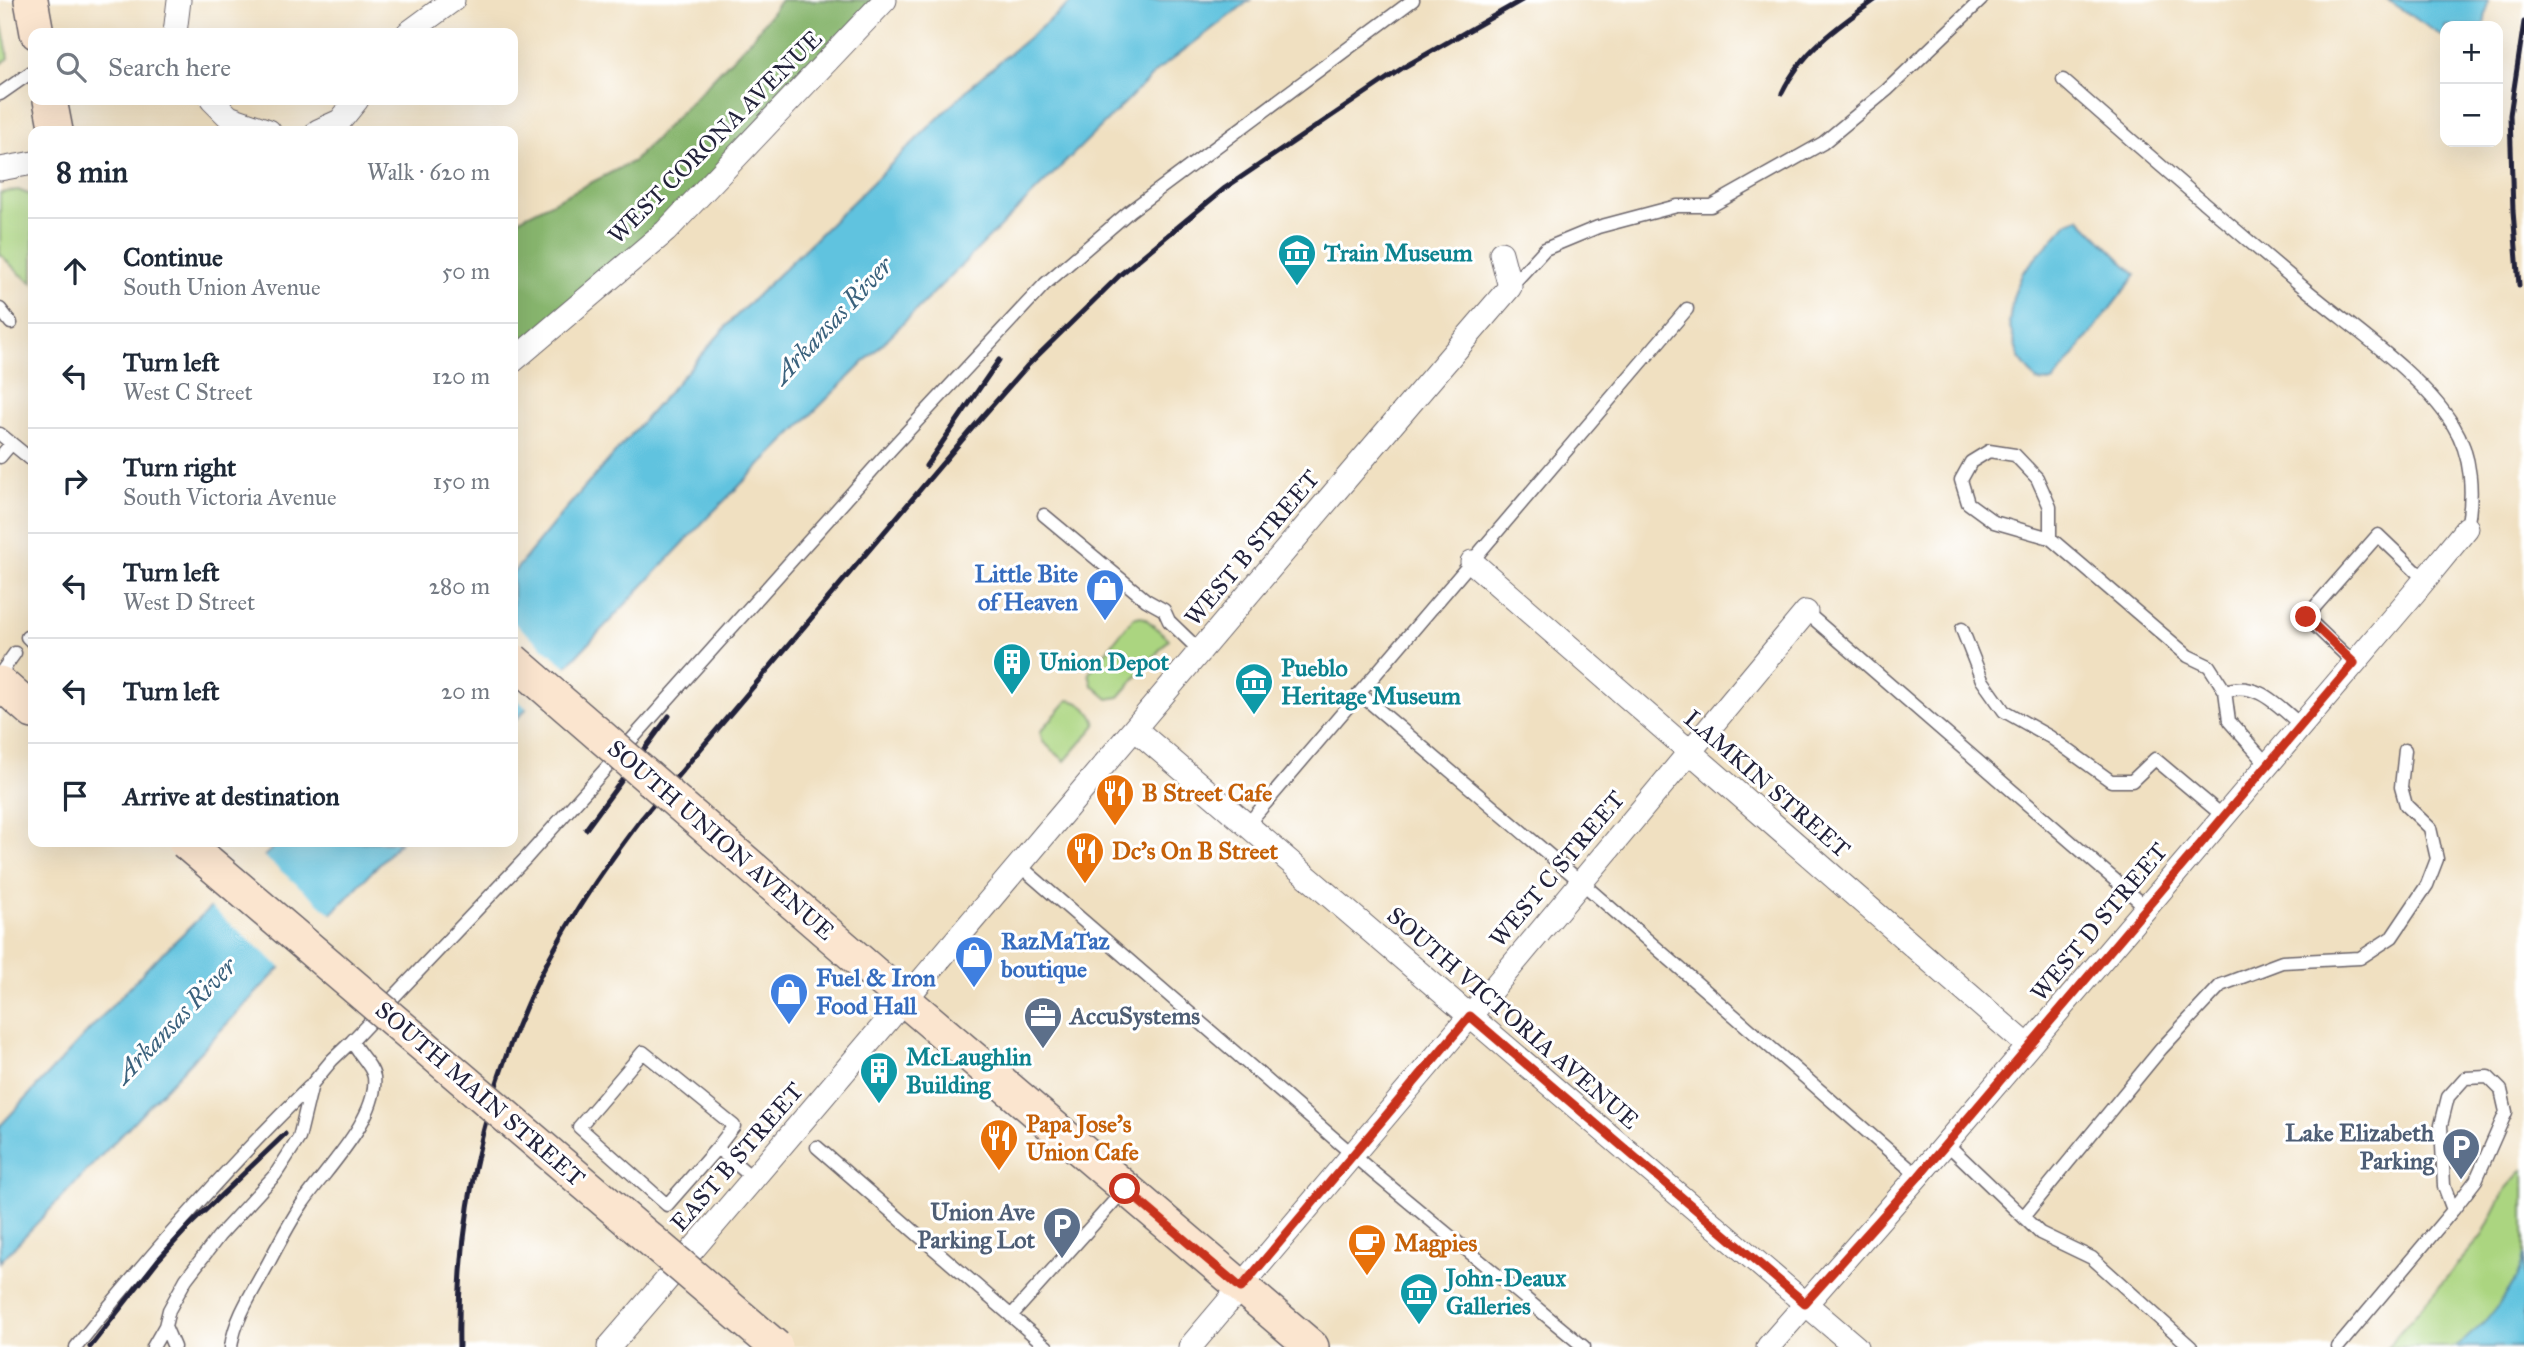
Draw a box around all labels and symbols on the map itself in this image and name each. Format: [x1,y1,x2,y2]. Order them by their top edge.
street label: WEST CORONA AVENUE [602,24,828,250]
museum icon: Train Museum [1276,232,1318,287]
place label: Train Museum [1323,238,1474,268]
water label: Arkansas River [763,249,900,393]
street label: WEST B STREET [1178,464,1326,632]
place label: Little Bite of Heaven [974,559,1078,617]
shop icon: Little Bite of Heaven [1084,567,1126,622]
route end [2290,601,2321,632]
building icon: Union Depot [991,641,1033,696]
place label: Union Depot [1039,647,1170,677]
place label: Pueblo Heritage Museum [1281,653,1462,711]
museum icon: Pueblo Heritage Museum [1233,661,1275,716]
street label: LAMKIN STREET [1678,704,1856,864]
street label: SOUTH UNION AVENUE [601,733,841,947]
restaurant icon: B Street Cafe [1094,772,1136,827]
place label: B Street Cafe [1142,778,1272,808]
street label: WEST C STREET [1483,785,1631,953]
restaurant icon: Dc's On B Street [1064,830,1106,885]
place label: Dc's On B Street [1112,836,1278,866]
street label: WEST D STREET [2024,837,2174,1007]
street label: SOUTH VICTORIA AVENUE [1381,900,1645,1136]
place label: RazMaTaz boutique [1000,926,1111,984]
shop icon: RazMaTaz boutique [953,934,995,989]
water label: Arkansas River [105,950,244,1092]
place label: Fuel & Iron Food Hall [816,963,936,1021]
shop icon: Fuel & Iron Food Hall [768,971,810,1026]
street label: SOUTH MAIN STREET [369,995,591,1193]
office icon: AccuSystems [1022,995,1064,1050]
place label: AccuSystems [1068,1001,1200,1031]
place label: McLaughlin Building [906,1042,1032,1100]
building icon: McLaughlin Building [858,1050,900,1105]
street label: EAST B STREET [664,1076,810,1238]
place label: Papa Jose's Union Cafe [1026,1109,1139,1167]
restaurant icon: Papa Jose's Union Cafe [978,1117,1020,1172]
place label: Lake Elizabeth Parking [2285,1118,2435,1176]
parking icon: Lake Elizabeth Parking [2440,1126,2482,1181]
route start [1109,1173,1140,1204]
place label: Union Ave Parking Lot [917,1197,1036,1255]
parking icon: Union Ave Parking Lot [1041,1205,1083,1260]
cafe icon: Magpies [1346,1222,1388,1277]
place label: Magpies [1394,1228,1478,1258]
place label: John-Deaux Galleries [1443,1263,1566,1321]
museum icon: John-Deaux Galleries [1398,1271,1440,1326]

